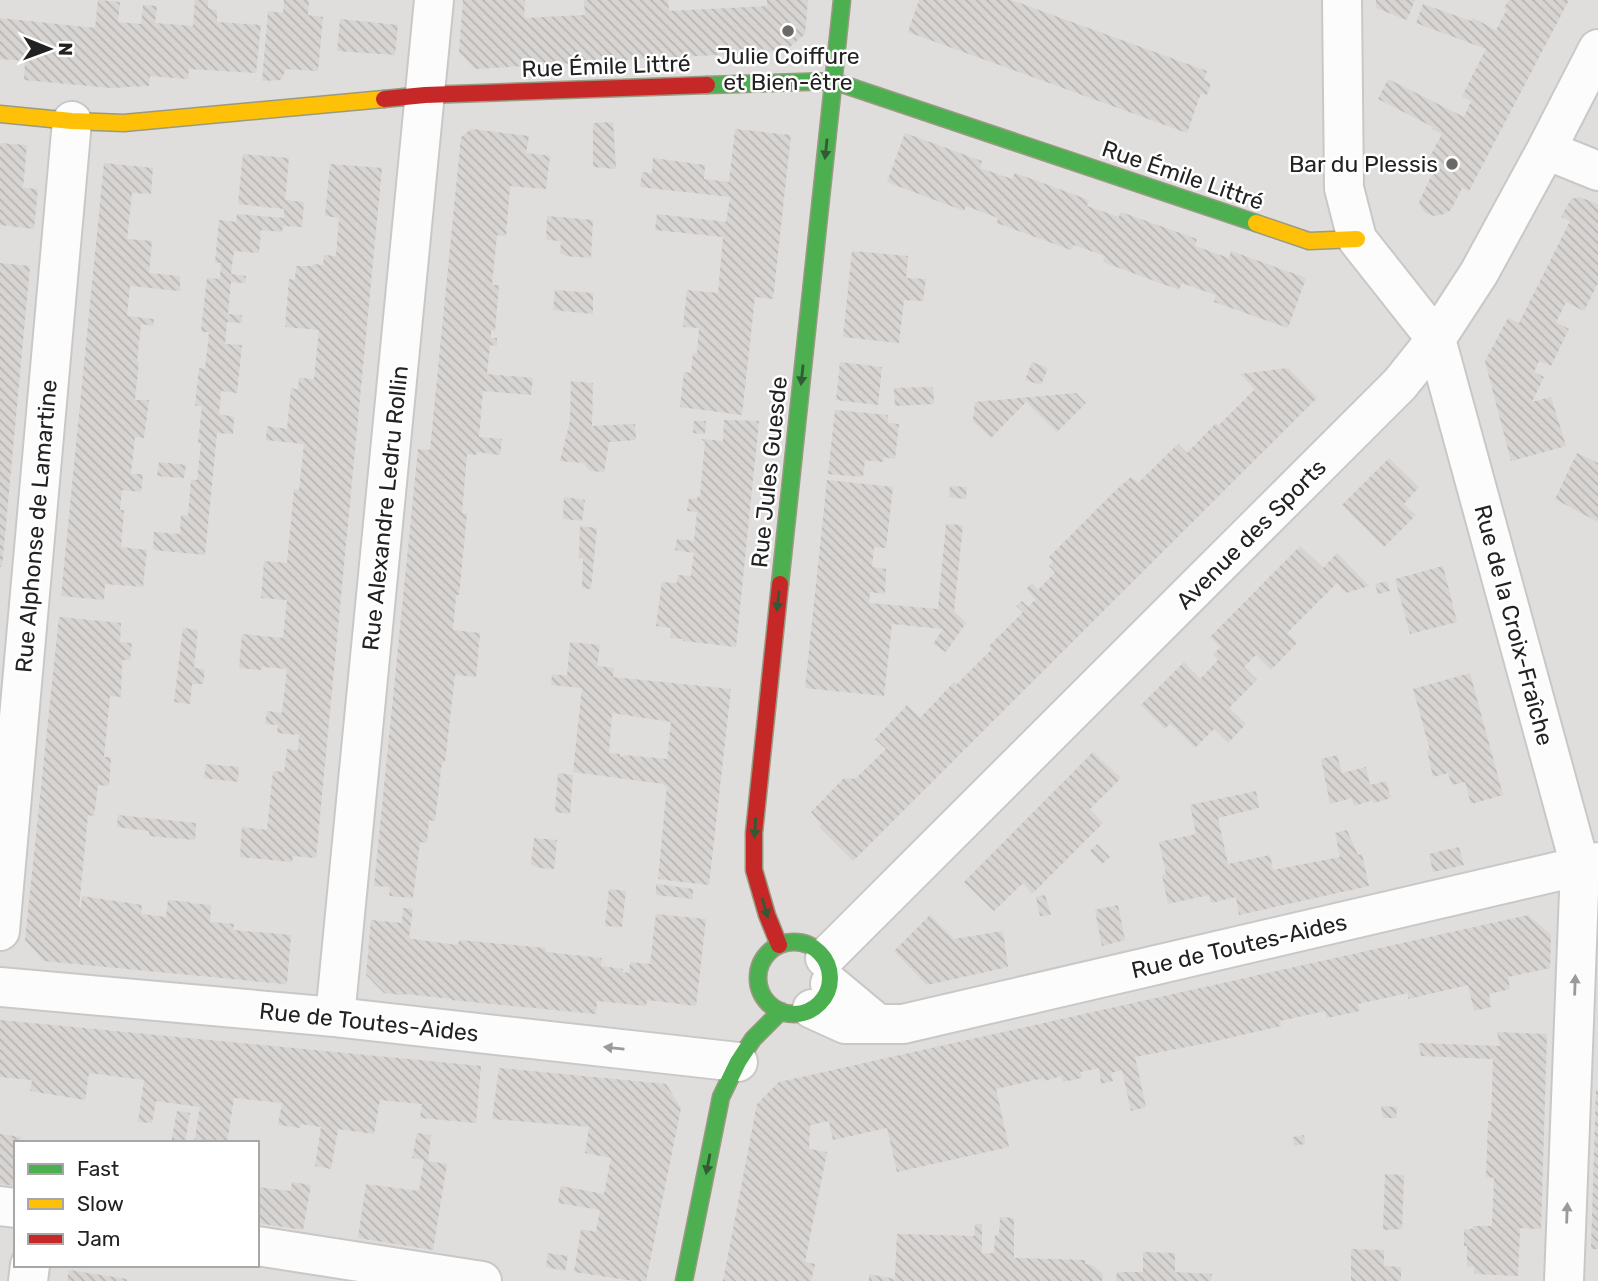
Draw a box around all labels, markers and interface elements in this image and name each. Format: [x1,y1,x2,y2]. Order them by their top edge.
north arrow [14,14,84,84]
marker: Julie Coiffure et Bien-être [780,23,796,39]
text: N [54,42,77,56]
place label: Julie Coiffure et Bien-être [716,42,860,96]
street label: Rue Émile Littré [521,49,691,83]
street label: Rue Émile Littré [1098,134,1268,216]
one-way arrow [820,138,831,160]
place label: Bar du Plessis [1289,150,1438,178]
marker: Bar du Plessis [1444,156,1460,172]
street label: Rue Alexandre Ledru Rollin [356,364,414,652]
one-way arrow [796,364,807,386]
street label: Rue Jules Guesde [745,375,793,569]
street label: Rue Alphonse de Lamartine [9,378,63,674]
street label: Avenue des Sports [1170,453,1332,615]
street label: Rue de la Croix-Fraîche [1468,501,1560,749]
one-way arrow [772,590,783,612]
one-way arrow [749,817,760,839]
one-way arrow [760,897,770,918]
street label: Rue de Toutes-Aides [1128,908,1350,984]
one-way arrow [1570,974,1581,996]
street label: Rue de Toutes-Aides [258,997,480,1047]
one-way arrow [603,1043,625,1054]
legend [14,1141,259,1267]
one-way arrow [702,1153,713,1175]
text: Fast [77,1156,119,1181]
text: Slow [77,1191,124,1216]
one-way arrow [1561,1202,1572,1224]
text: Jam [77,1226,121,1251]

